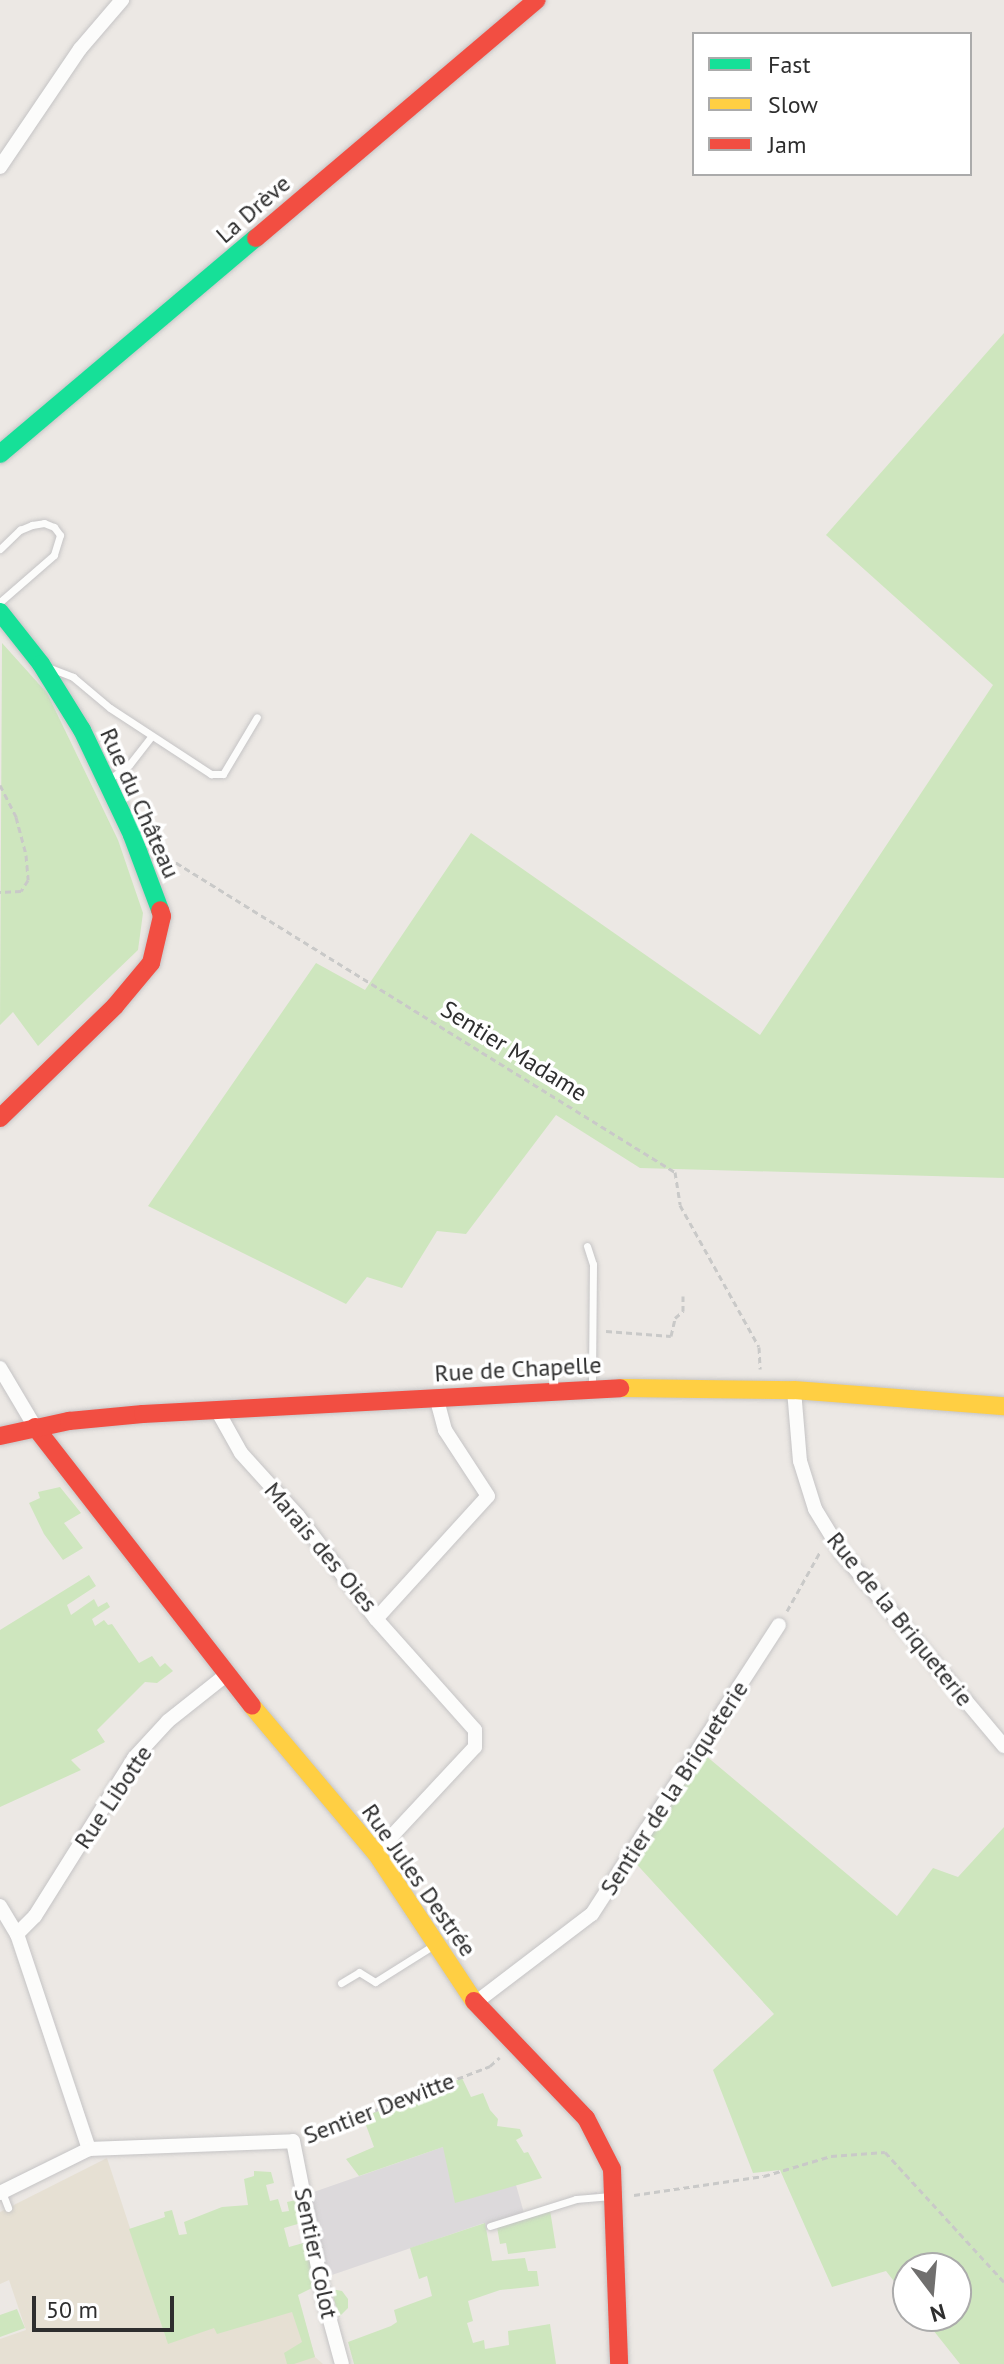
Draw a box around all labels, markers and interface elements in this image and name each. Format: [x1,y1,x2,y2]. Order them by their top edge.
legend [692,32,972,176]
text: Fast [768,49,811,80]
text: Slow [768,89,818,120]
text: Jam [768,129,806,160]
street label: La Drève [210,169,296,249]
street label: Rue du Château [94,723,186,883]
street label: Sentier Madame [436,995,592,1107]
street label: Rue de Chapelle [434,1350,602,1388]
street label: Marais des Oies [258,1476,384,1618]
street label: Rue de la Briqueterie [821,1526,979,1712]
street label: Sentier de la Briqueterie [594,1675,754,1901]
street label: Rue Libotte [68,1740,158,1854]
street label: Rue Jules Destrée [356,1798,482,1962]
street label: Sentier Dewitte [299,2066,459,2150]
street label: Sentier Colot [288,2185,344,2321]
north arrow [892,2252,972,2332]
scale bar [36,2280,178,2330]
text: 50 m [46,2294,98,2325]
text: N [927,2298,949,2329]

